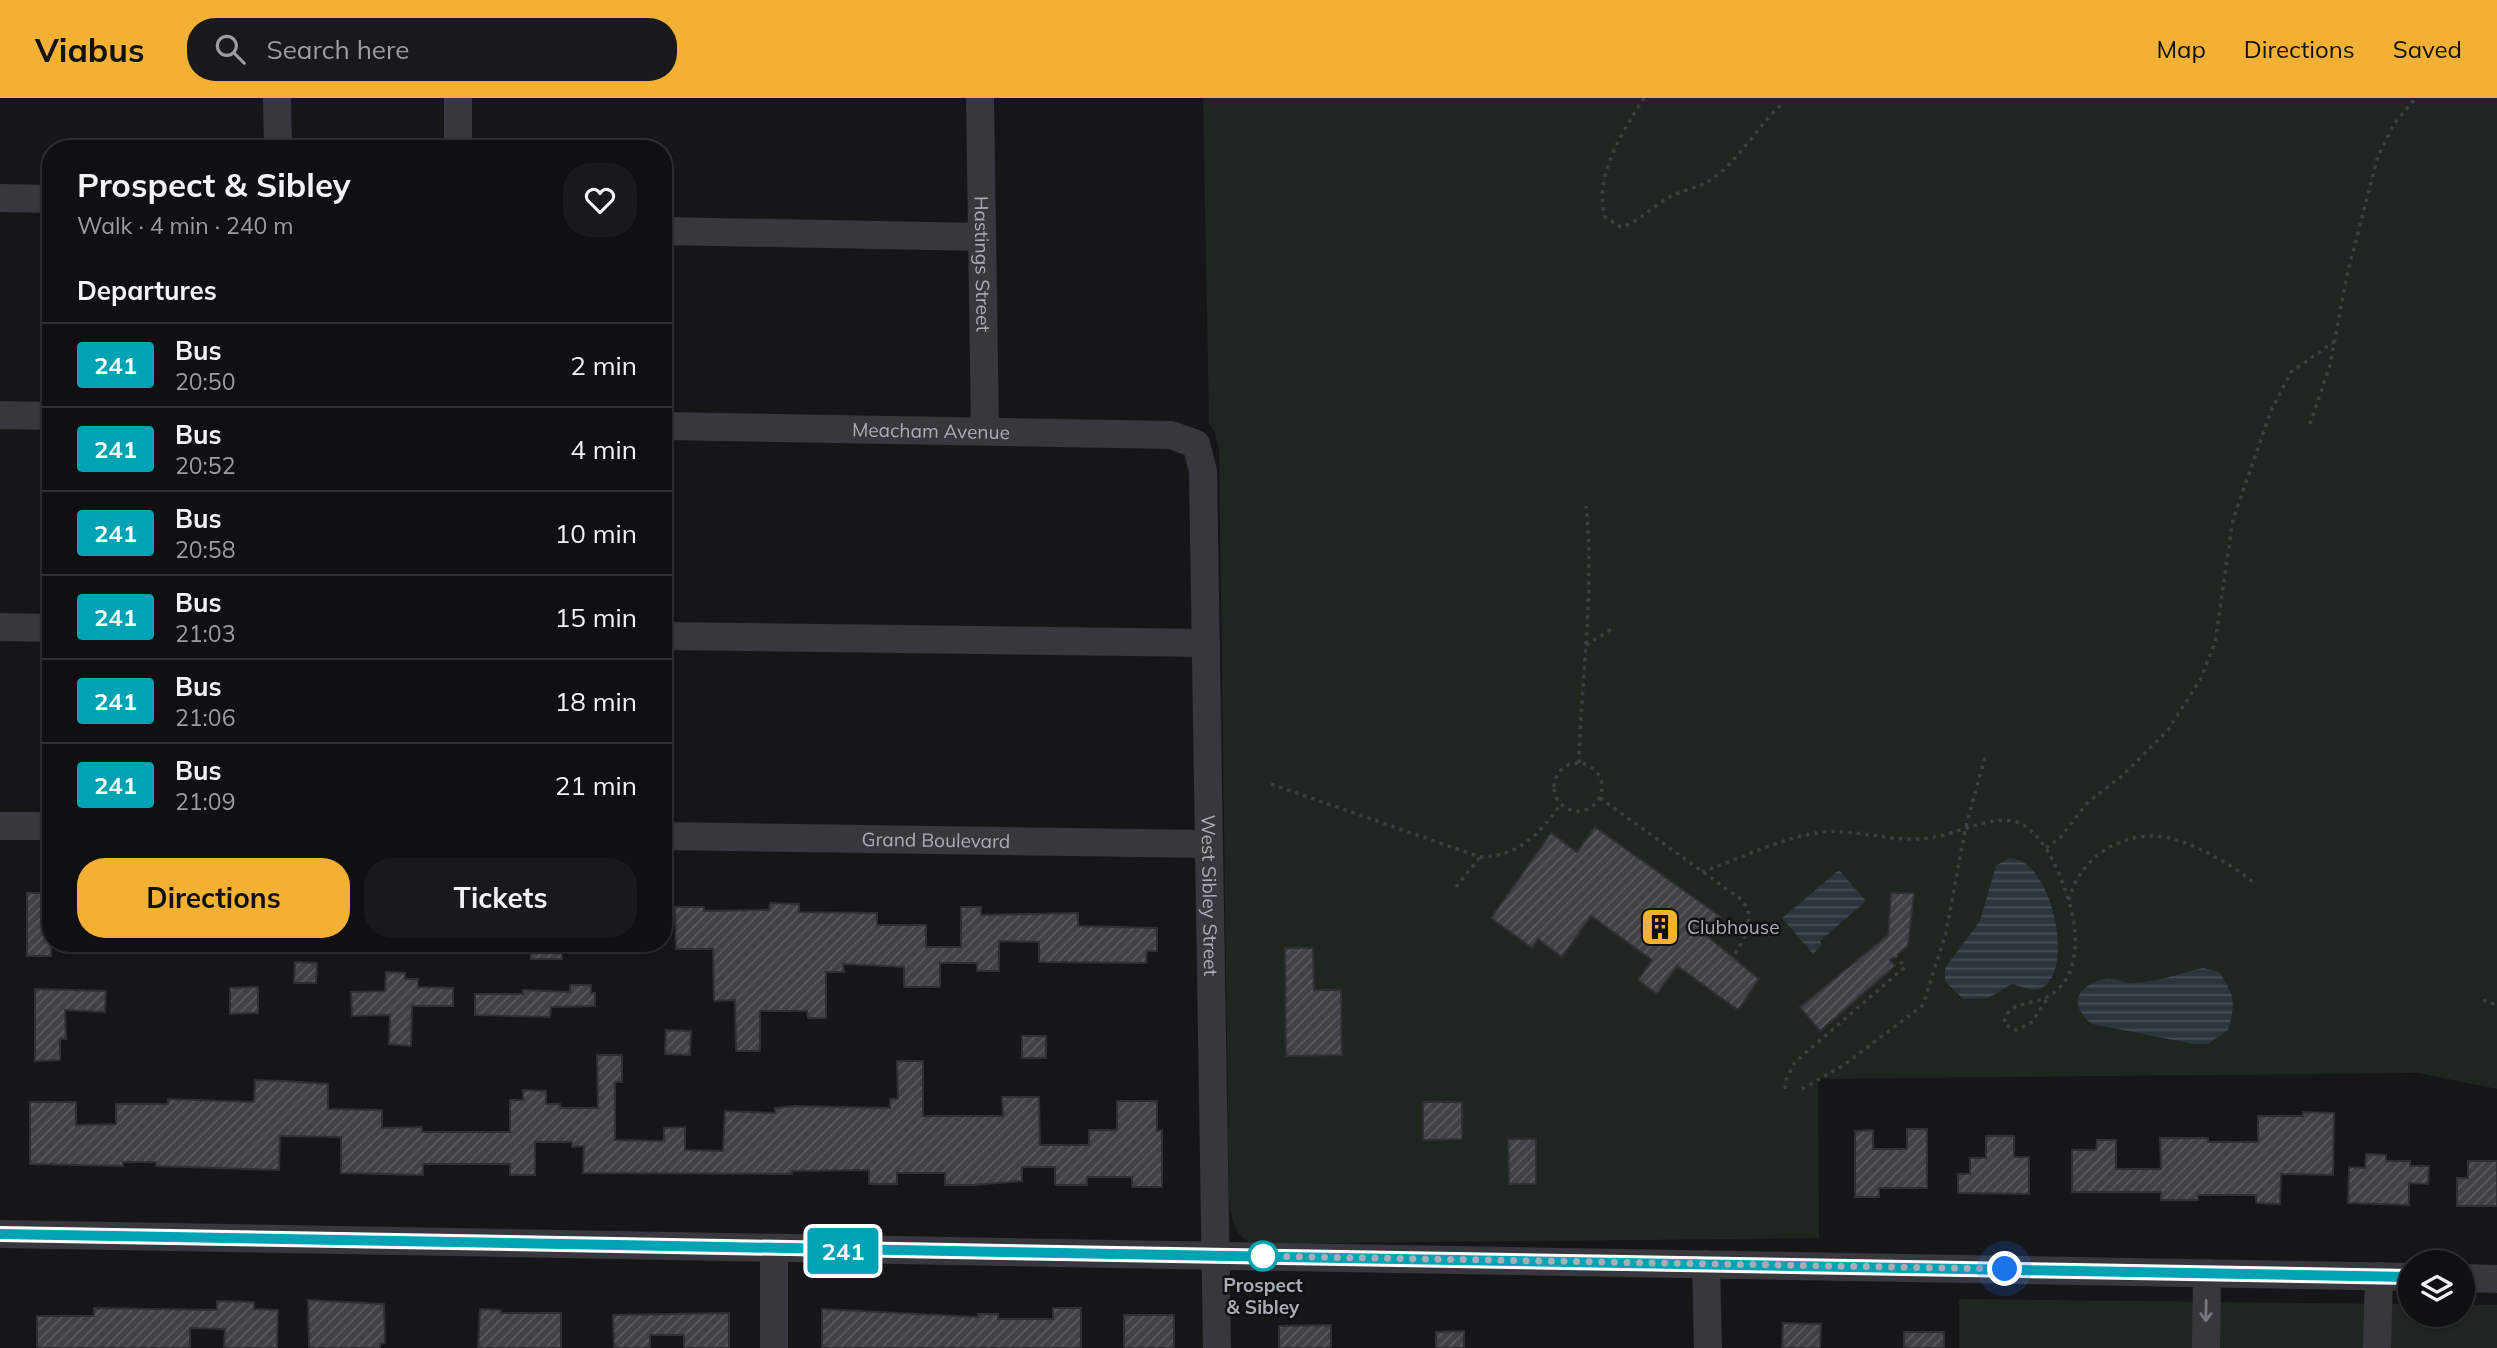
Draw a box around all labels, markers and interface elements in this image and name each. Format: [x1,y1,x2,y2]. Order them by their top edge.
search box [187,18,677,81]
text: Viabus [35,29,145,70]
icon: search [211,30,249,68]
text: Search here [267,33,409,66]
text: Map [2156,34,2206,64]
text: Directions [2244,34,2355,64]
text: Saved [2393,34,2462,64]
button: heart [563,163,637,237]
text: Prospect & Sibley [77,164,351,205]
street label: Hastings Street [969,196,996,333]
text: Walk · 4 min · 240 m [77,211,294,240]
text: Departures [77,274,217,307]
text: Bus [175,334,221,367]
text: 2 min [570,349,637,382]
text: 241 [94,350,137,380]
text: 20:50 [175,367,235,396]
street label: Meacham Avenue [852,417,1010,444]
text: Bus [175,418,221,451]
text: 4 min [570,433,637,466]
text: 241 [94,434,137,464]
text: 20:52 [175,451,235,480]
text: Bus [175,502,221,535]
text: 10 min [555,517,637,550]
text: 241 [94,518,137,548]
text: 20:58 [175,535,235,564]
text: Bus [175,586,221,619]
text: 15 min [555,601,637,634]
text: 241 [94,602,137,632]
text: 21:03 [175,619,235,648]
text: Bus [175,670,221,703]
text: 18 min [555,685,637,718]
text: 241 [94,686,137,716]
text: 21:06 [175,703,235,732]
text: Bus [175,754,221,787]
text: 21 min [555,769,637,802]
text: 241 [94,770,137,800]
text: 21:09 [175,787,235,816]
street label: West Sibley Street [1196,814,1223,977]
street label: Grand Boulevard [861,827,1010,853]
button: Directions [77,858,350,938]
button: Tickets [364,858,637,938]
building icon: Clubhouse [1639,906,1681,948]
place label: Clubhouse [1687,915,1780,939]
line badge: 241 [803,1228,883,1274]
text: 241 [821,1236,865,1266]
marker: Prospect & Sibley [1248,1241,1278,1271]
map controls [2398,1250,2475,1327]
button: layers [2398,1250,2475,1327]
your location [1987,1251,2022,1286]
place label: Prospect & Sibley [1223,1273,1303,1319]
one-way arrow [2199,1299,2213,1322]

